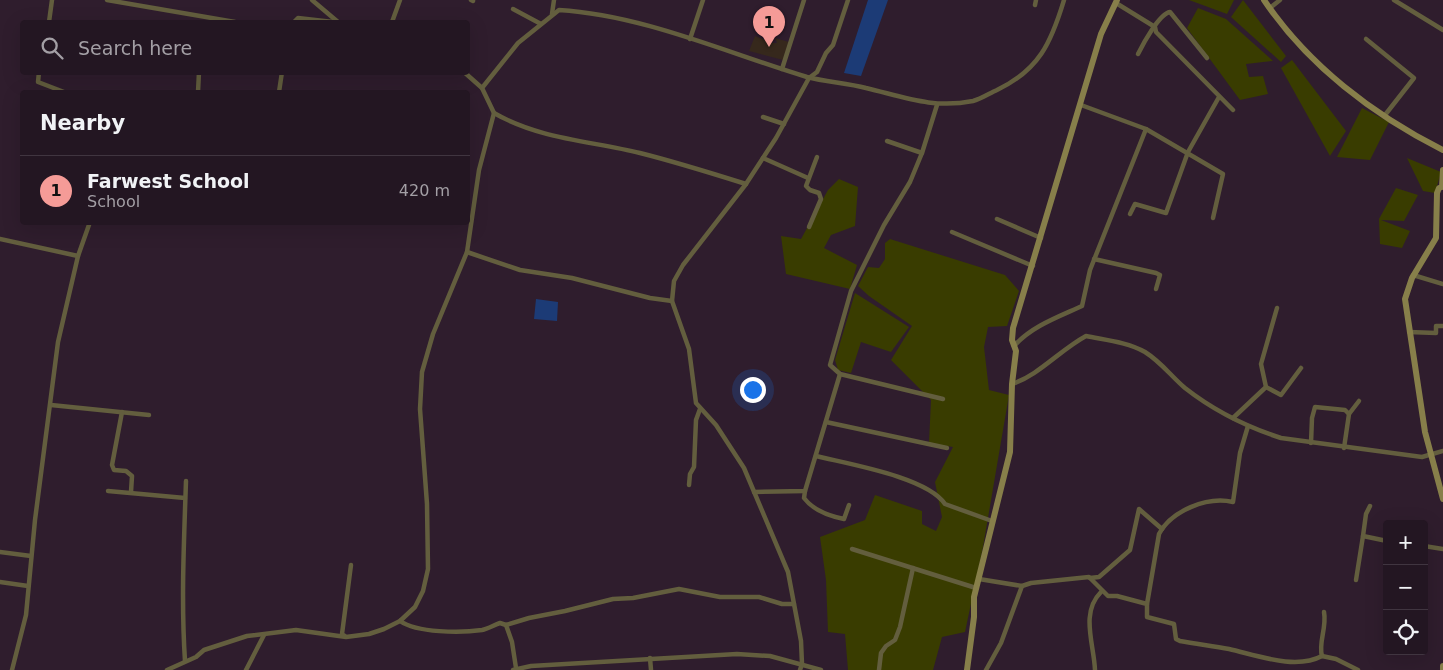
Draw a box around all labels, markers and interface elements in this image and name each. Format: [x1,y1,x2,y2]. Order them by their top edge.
pin: 1 [753,6,785,47]
search box [20,20,470,75]
icon: search [38,34,66,62]
text: Search here [78,37,192,59]
text: Nearby [40,111,125,135]
text: Farwest School [87,170,250,192]
text: 1 [50,181,62,200]
text: 420 m [399,181,450,200]
text: School [87,192,140,211]
your location [740,377,766,403]
map controls [1383,520,1428,655]
button: + [1383,520,1428,565]
button: − [1383,565,1428,610]
button: locate [1383,610,1428,655]

